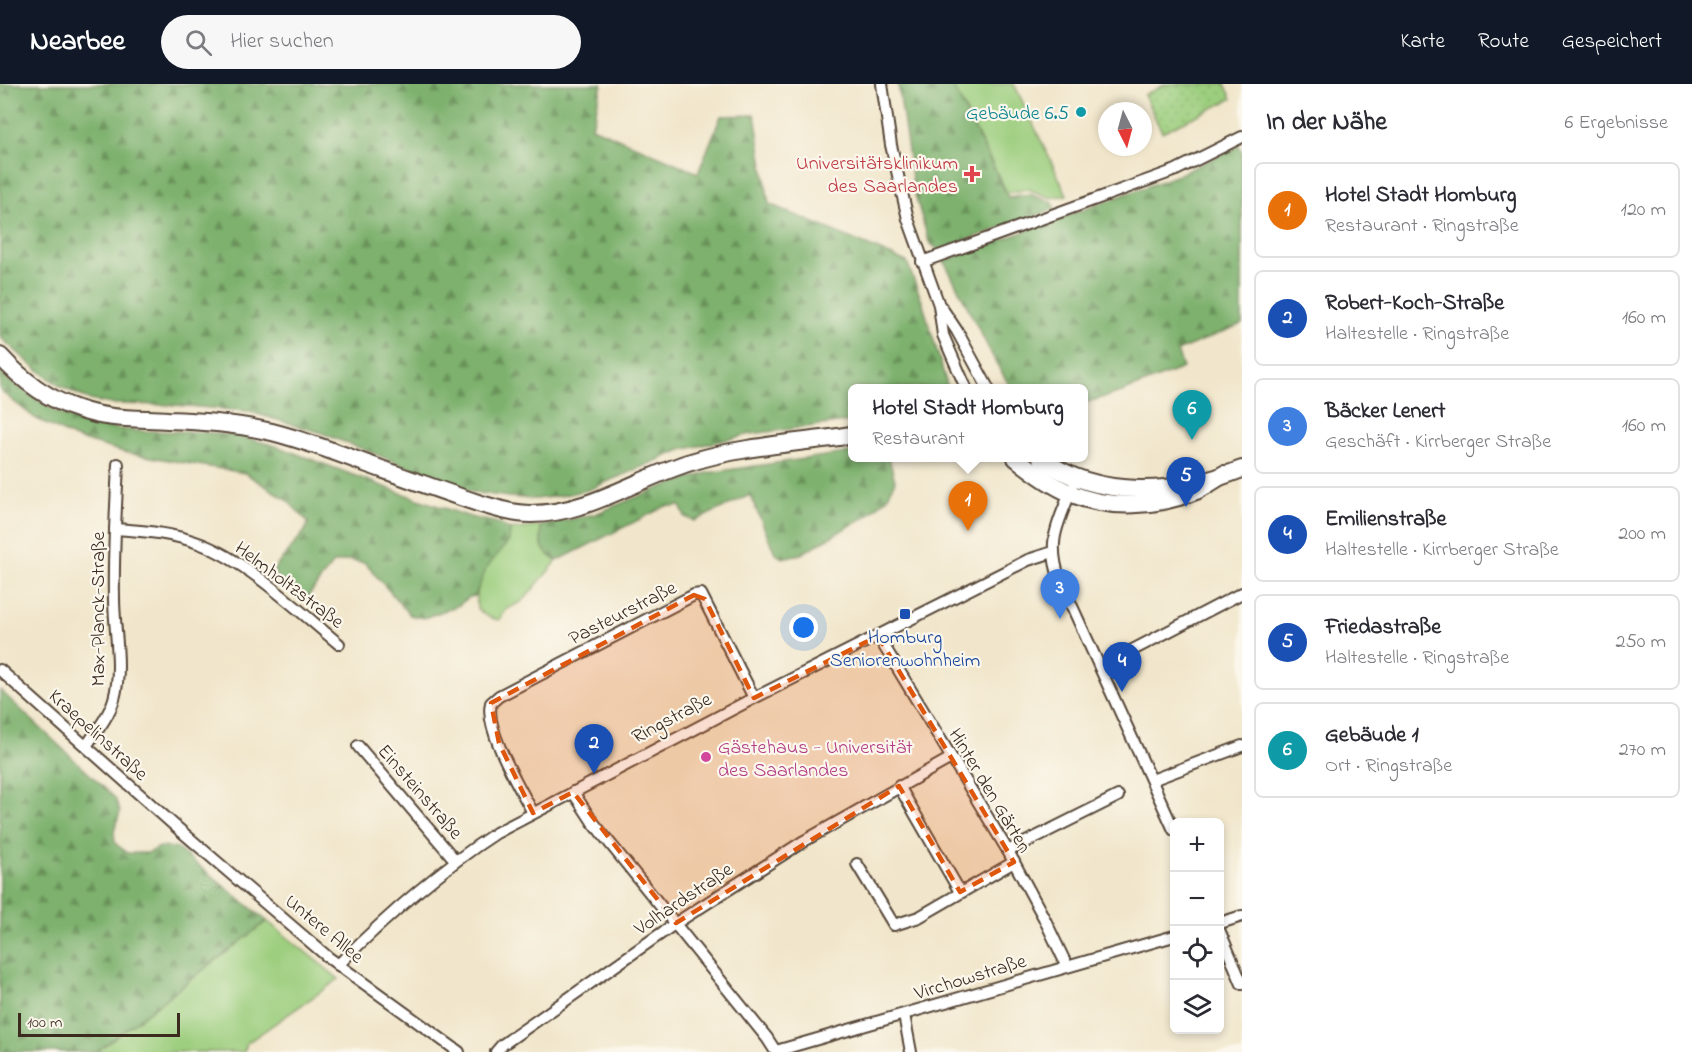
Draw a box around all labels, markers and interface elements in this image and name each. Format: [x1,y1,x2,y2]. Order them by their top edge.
search box [161,15,581,69]
text: Nearbee [30,22,125,63]
icon: search [182,26,215,59]
text: Hier suchen [230,26,334,58]
text: Karte [1400,27,1445,57]
text: Route [1478,27,1529,57]
text: Gespeichert [1562,27,1662,57]
place label: Gebäude 6.5 [966,100,1069,129]
north arrow [1098,102,1152,156]
text: In der Nähe [1266,104,1387,142]
marker: Gebäude 6.5 [1074,105,1088,119]
text: 6 Ergebnisse [1565,109,1668,138]
place label: Universitätsklinikum des Saarlandes [796,150,958,202]
marker: Universitätsklinikum des Saarlandes [963,165,981,183]
text: Hotel Stadt Homburg [1325,180,1516,212]
text: 1 [1284,196,1291,225]
text: 120 m [1621,196,1666,225]
text: Restaurant · Ringstraße [1325,212,1519,241]
text: Robert-Koch-Straße [1325,288,1504,320]
text: 2 [1283,304,1292,333]
text: 160 m [1622,304,1666,333]
text: Haltestelle · Ringstraße [1325,320,1509,349]
popup [848,384,1088,462]
pin: 6 [1172,390,1212,440]
text: Hotel Stadt Homburg [872,393,1064,425]
text: Bäcker Lenert [1325,396,1445,428]
text: 3 [1283,412,1292,441]
text: 160 m [1622,412,1666,441]
text: Restaurant [872,425,965,454]
text: Geschäft · Kirrberger Straße [1325,428,1551,457]
pin: 5 [1166,458,1206,507]
pin: 1 [948,482,988,531]
text: Emilienstraße [1325,504,1446,536]
text: 4 [1283,520,1292,549]
text: 200 m [1618,520,1666,549]
street label: Max-Planck-Straße [85,532,114,686]
street label: Helmholtzstraße [228,535,349,637]
text: Haltestelle · Kirrberger Straße [1325,536,1559,565]
pin: 3 [1040,570,1080,619]
street label: Pasteurstraße [564,575,682,654]
marker: Homburg Seniorenwohnheim [898,607,912,621]
text: Friedastraße [1325,612,1441,644]
your location [789,613,818,642]
place label: Homburg Seniorenwohnheim [830,624,980,676]
text: 5 [1282,628,1293,657]
text: 250 m [1615,628,1666,657]
pin: 4 [1102,642,1142,692]
text: Haltestelle · Ringstraße [1325,644,1509,673]
street label: Kraepelinstraße [41,683,154,789]
street label: Ringstraße [627,686,718,753]
text: Gebäude 1 [1325,720,1419,752]
street label: Hinter den Gärten [940,723,1038,859]
pin: 2 [574,724,614,774]
place label: Gästehaus - Universität des Saarlandes [718,734,913,786]
text: 6 [1283,736,1292,765]
text: 270 m [1619,736,1666,765]
street label: Einsteinstraße [369,739,469,847]
marker: Gästehaus - Universität des Saarlandes [699,750,713,764]
text: Ort · Ringstraße [1325,752,1452,781]
map controls [1170,818,1224,1034]
button: + [1170,818,1224,872]
street label: Volhardstraße [628,856,740,944]
button: − [1170,872,1224,926]
street label: Untere Allee [278,888,369,972]
button: locate [1170,926,1224,980]
street label: Virchowstraße [910,948,1030,1009]
button: layers [1170,980,1224,1034]
scale bar [18,1010,180,1038]
text: 100 m [27,1011,62,1035]

